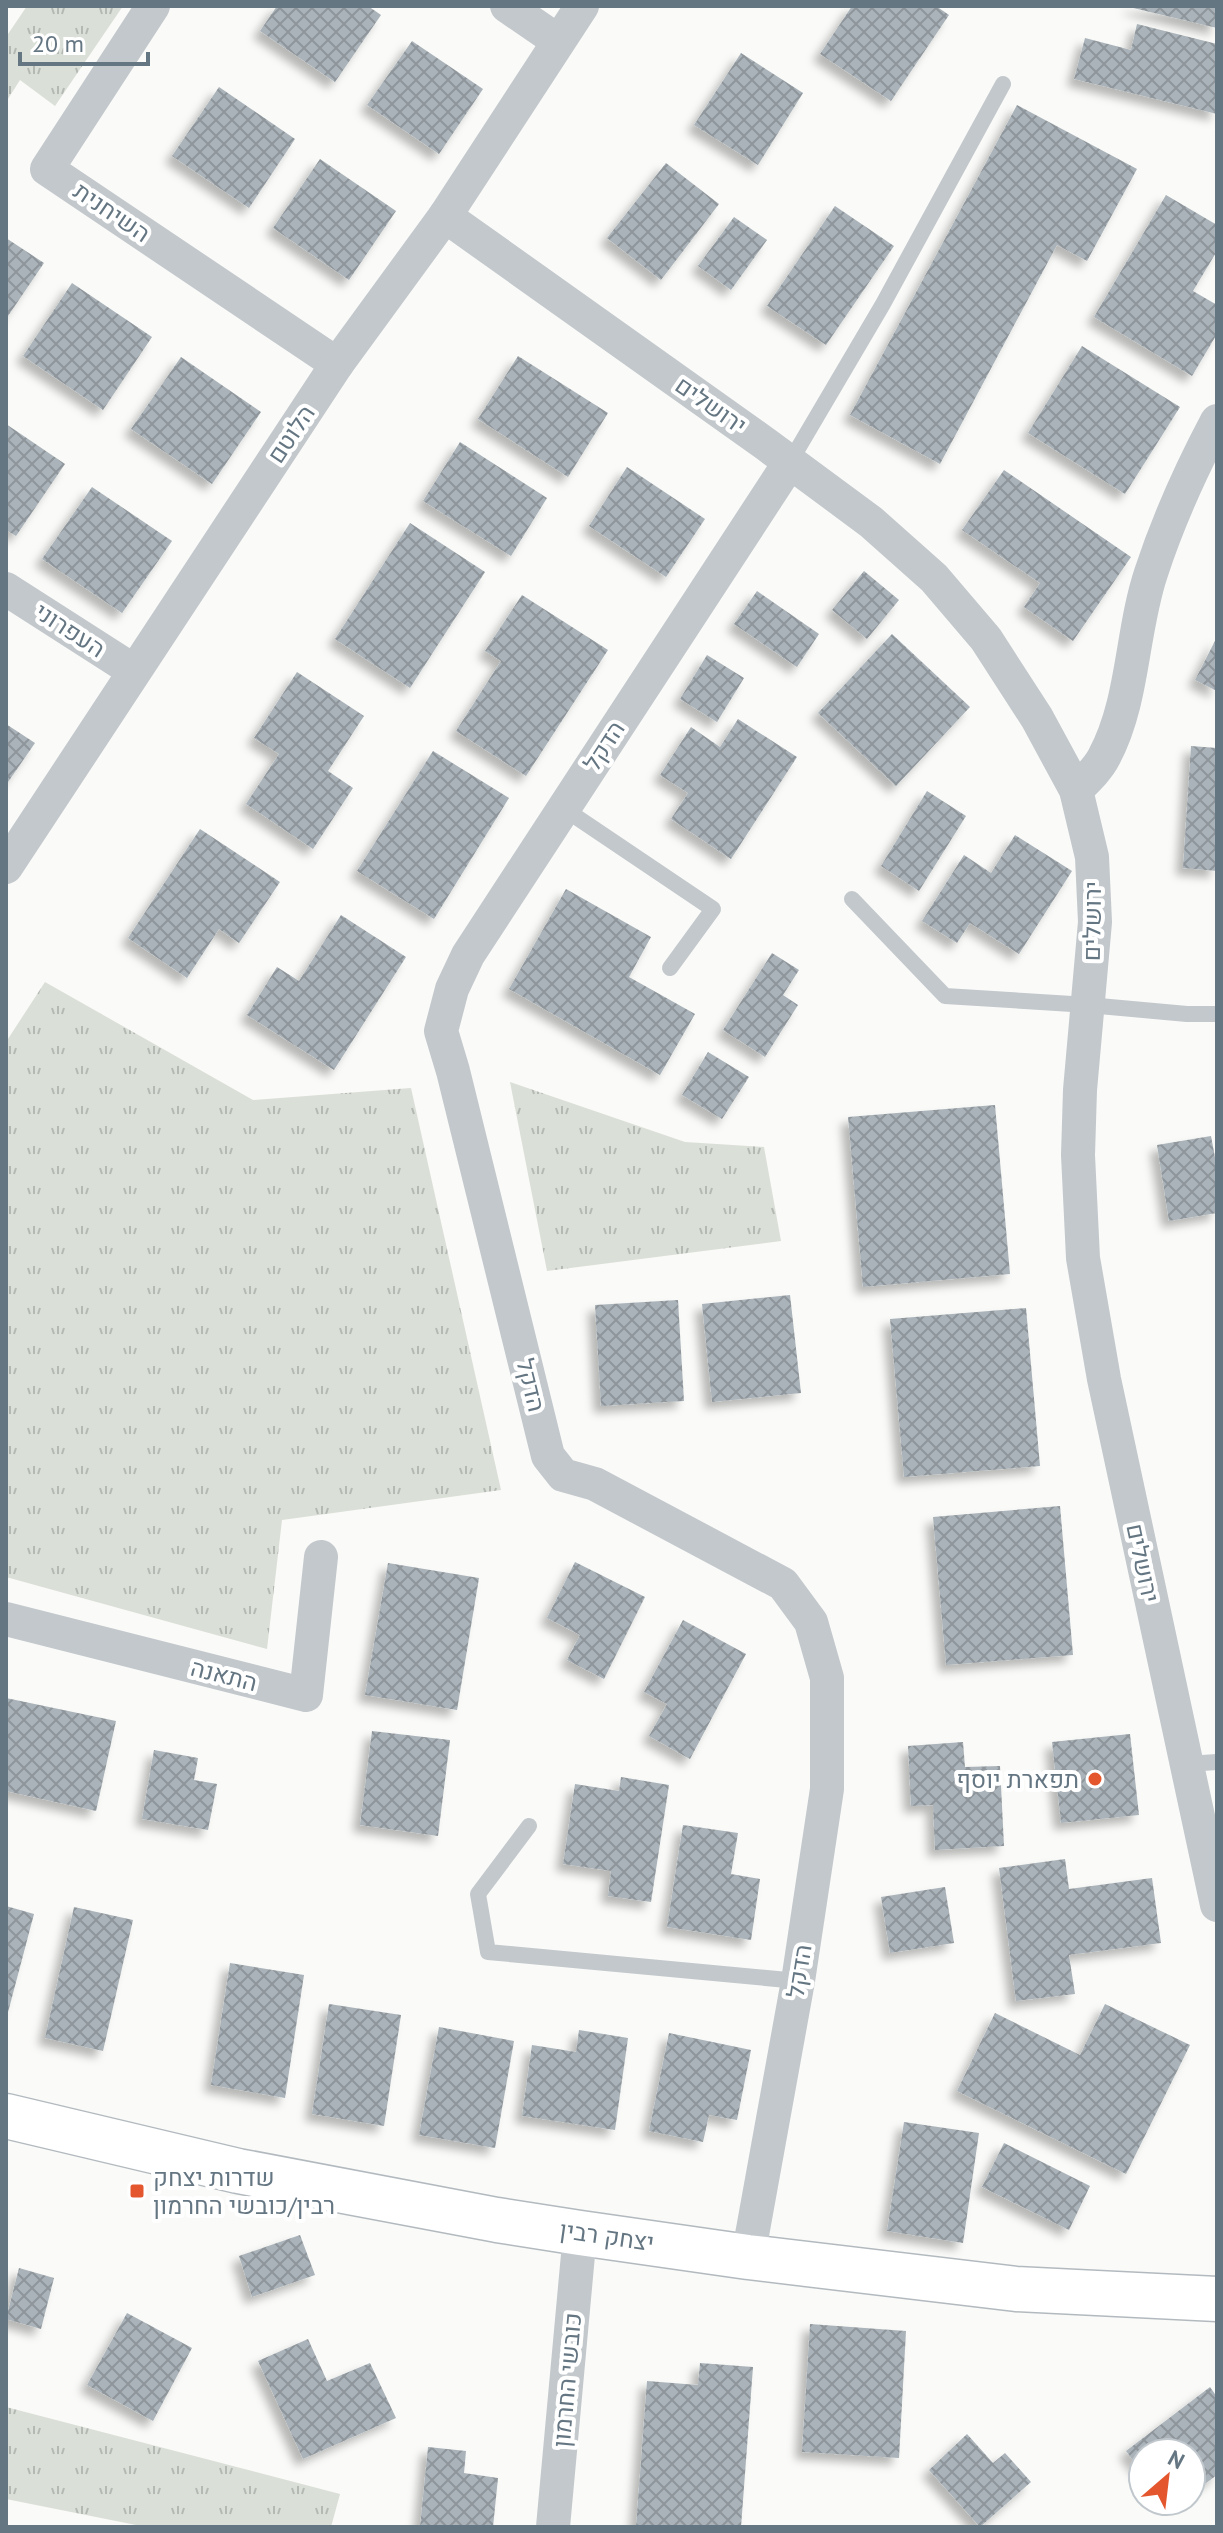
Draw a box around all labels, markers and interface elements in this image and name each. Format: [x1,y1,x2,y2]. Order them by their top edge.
scale bar [20,16,148,66]
text: 20 m [32,28,84,59]
street label: השיחנית [68,175,156,249]
street label: ירושלים [669,369,753,441]
street label: הלוטם [260,399,322,469]
street label: העפרוני [29,596,111,664]
street label: הדקל [576,715,632,777]
street label: ירושלים [1076,881,1108,961]
street label: הדקל [509,1355,553,1415]
street label: ירושלים [1120,1521,1166,1605]
street label: התאנה [188,1652,260,1698]
place label: תפארת יוסף [957,1764,1079,1795]
marker: תפארת יוסף [1086,1770,1104,1788]
street label: הדקל [779,1942,819,2000]
place label: שדרות יצחק רבין/כובשי החרמון [153,2162,335,2221]
marker: שדרות יצחק רבין/כובשי החרמון [128,2182,146,2200]
street label: יצחק רבין [558,2214,656,2258]
street label: כובשי החרמון [546,2311,588,2449]
north arrow [1127,2437,1207,2517]
text: N [1163,2444,1189,2475]

